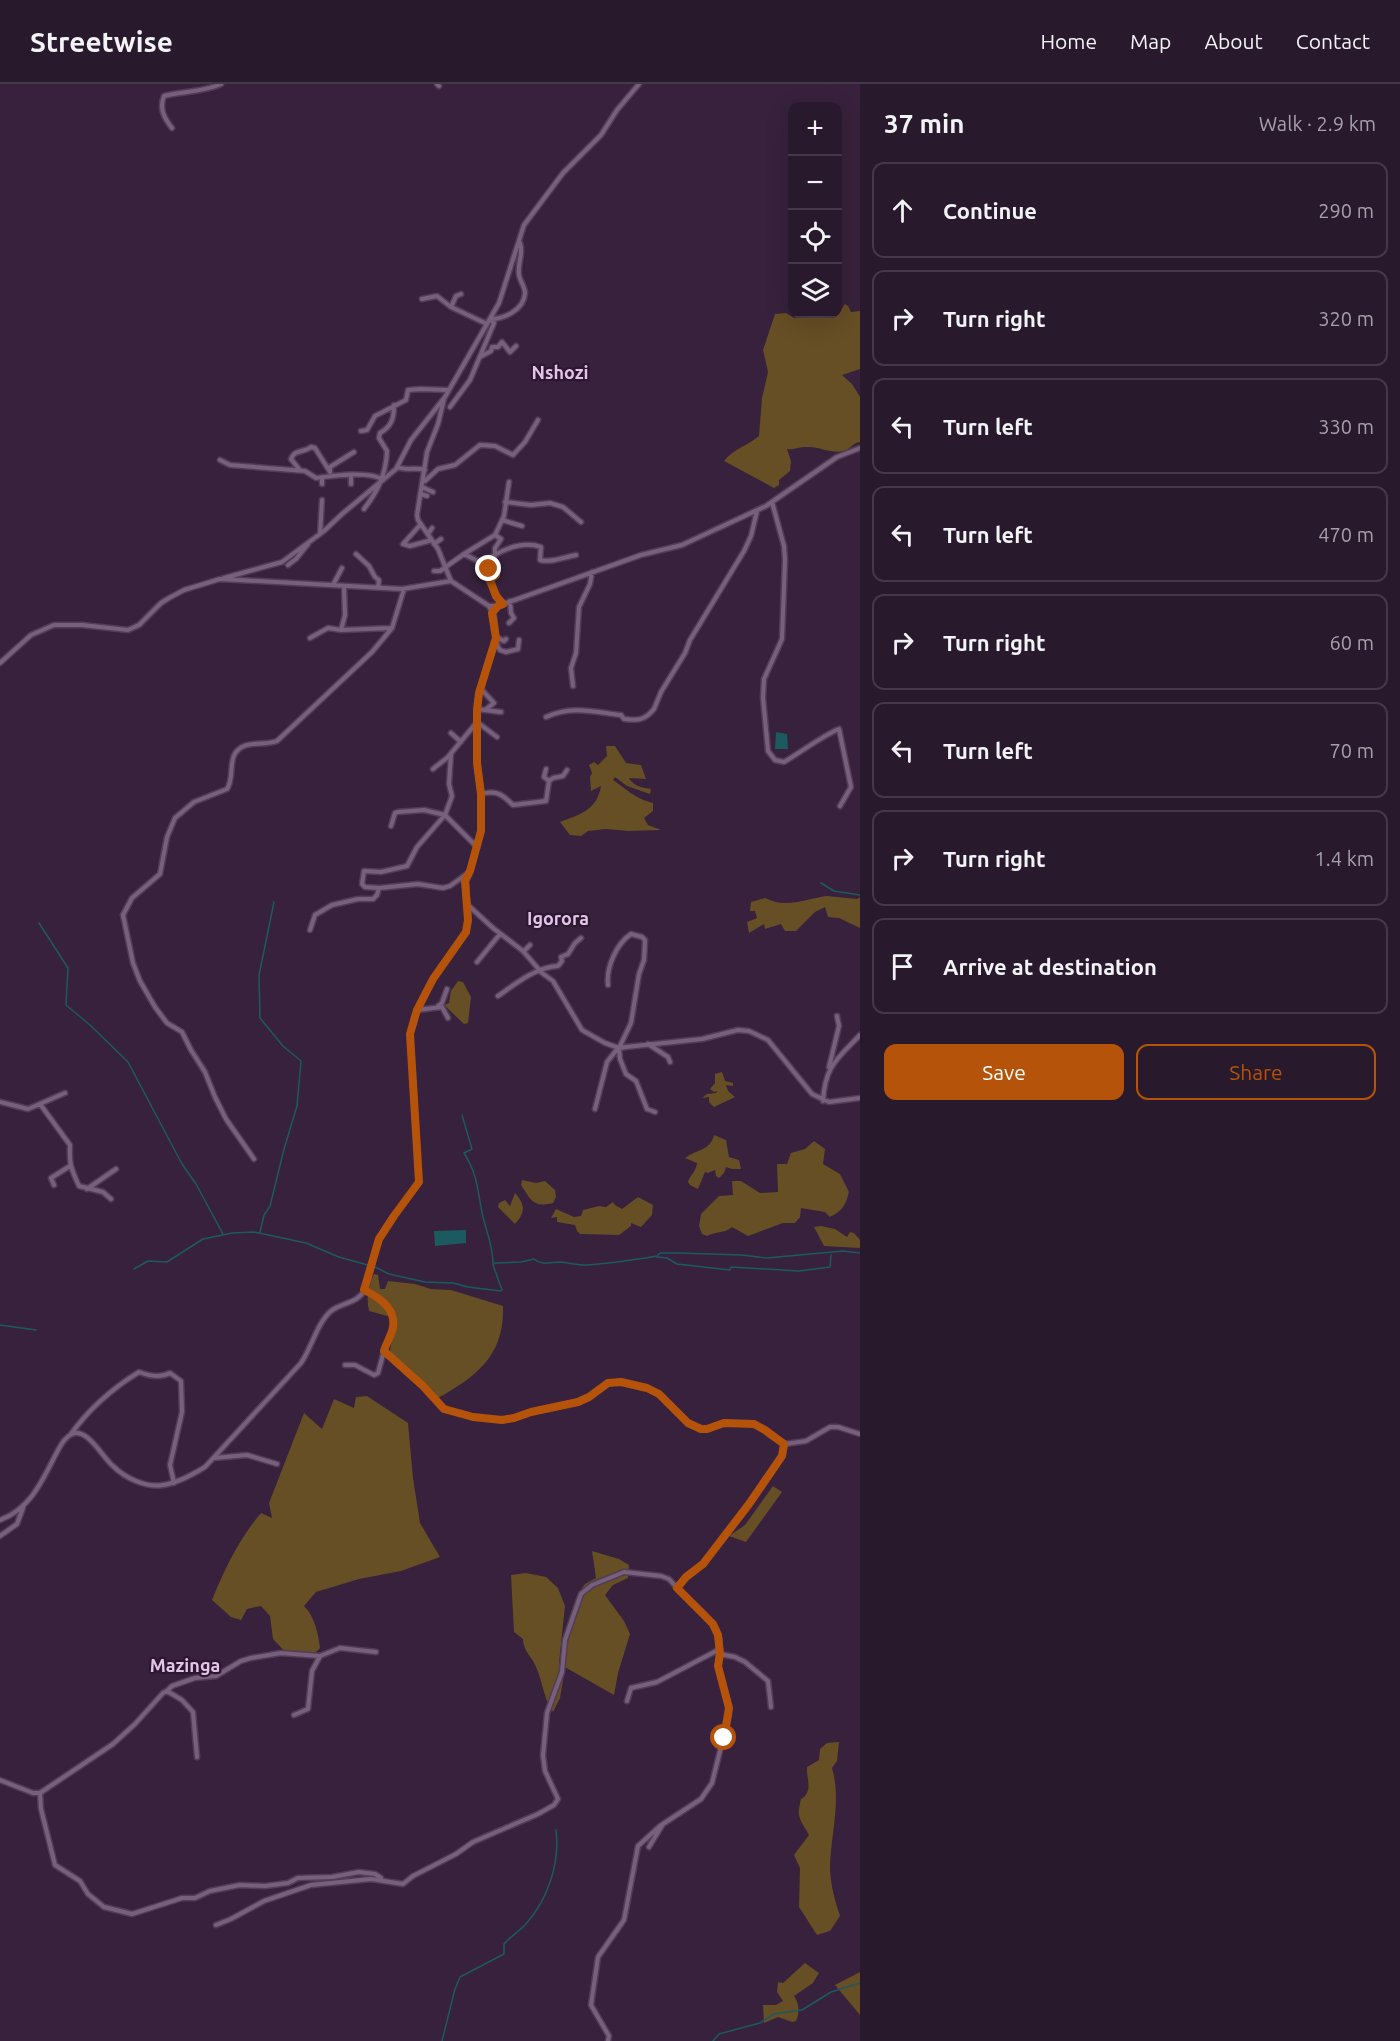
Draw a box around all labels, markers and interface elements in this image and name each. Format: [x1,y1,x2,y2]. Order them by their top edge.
text: Streetwise [30,26,173,57]
text: Home [1040,29,1097,53]
text: Map [1130,29,1171,53]
text: About [1204,29,1263,53]
text: Contact [1296,29,1370,53]
map controls [788,102,842,318]
button: + [788,102,842,156]
text: 37 min [884,109,964,138]
text: Walk · 2.9 km [1259,112,1376,135]
button: − [788,156,842,210]
icon: ahead [886,194,919,227]
text: Continue [943,198,1037,223]
text: 290 m [1318,199,1374,222]
button: locate [788,210,842,264]
button: layers [788,264,842,318]
icon: right [886,302,919,335]
text: Turn right [943,306,1045,331]
text: 320 m [1318,307,1374,330]
district label: Nshozi [532,362,588,382]
icon: left [886,410,919,443]
text: Turn left [943,414,1033,439]
text: 330 m [1318,415,1374,438]
icon: left [886,518,919,551]
text: Turn left [943,522,1033,547]
text: 470 m [1318,523,1374,546]
route end [475,555,501,581]
icon: right [886,626,919,659]
text: Turn right [943,630,1045,655]
text: 60 m [1330,631,1374,654]
icon: left [886,734,919,767]
text: Turn left [943,738,1033,763]
text: 70 m [1330,739,1374,762]
icon: right [886,842,919,875]
text: Turn right [943,846,1045,871]
text: 1.4 km [1315,847,1374,870]
district label: Igorora [527,908,589,928]
icon: arrive [886,950,919,983]
text: Arrive at destination [943,954,1157,979]
button: Save [884,1044,1124,1100]
button: Share [1136,1044,1376,1100]
district label: Mazinga [150,1655,220,1675]
route start [710,1724,736,1750]

